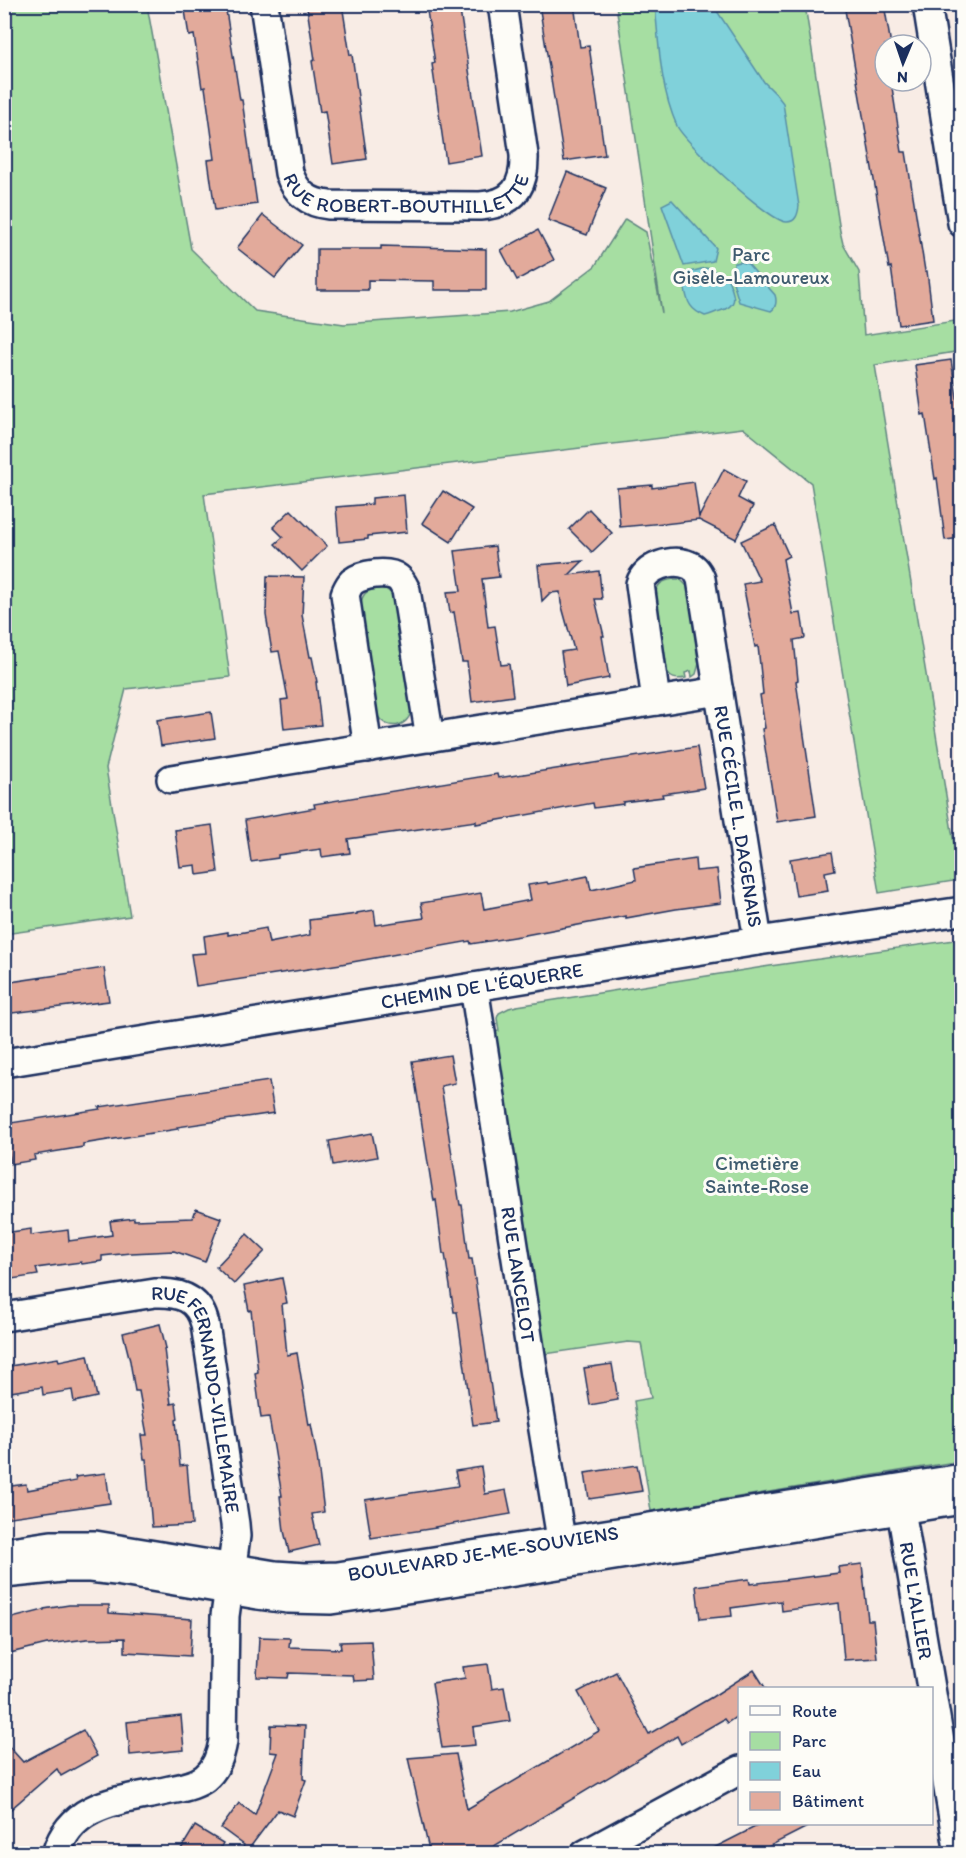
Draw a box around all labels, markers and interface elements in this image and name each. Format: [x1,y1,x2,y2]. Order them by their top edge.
north arrow [873,33,933,93]
text: N [897,68,908,87]
street label: RUE ROBERT-BOUTHILLETTE [277,155,535,179]
text: RUE ROBERT-BOUTHILLETTE [278,169,534,218]
park label: Parc Gisèle-Lamoureux [672,242,830,289]
street label: RUE CÉCILE L. DAGENAIS [709,704,768,929]
street label: CHEMIN DE L'ÉQUERRE [379,958,585,1014]
park label: Cimetière Sainte-Rose [705,1151,809,1198]
street label: RUE LANCELOT [496,1205,541,1344]
street label: RUE FERNANDO-VILLEMAIRE [151,1281,245,1515]
street label: BOULEVARD JE-ME-SOUVIENS [346,1520,620,1586]
street label: RUE L'ALLIER [895,1540,938,1662]
legend [738,1687,933,1825]
text: Route [792,1700,837,1722]
text: Parc [792,1730,826,1752]
text: Eau [792,1760,821,1782]
text: Bâtiment [792,1790,865,1812]

